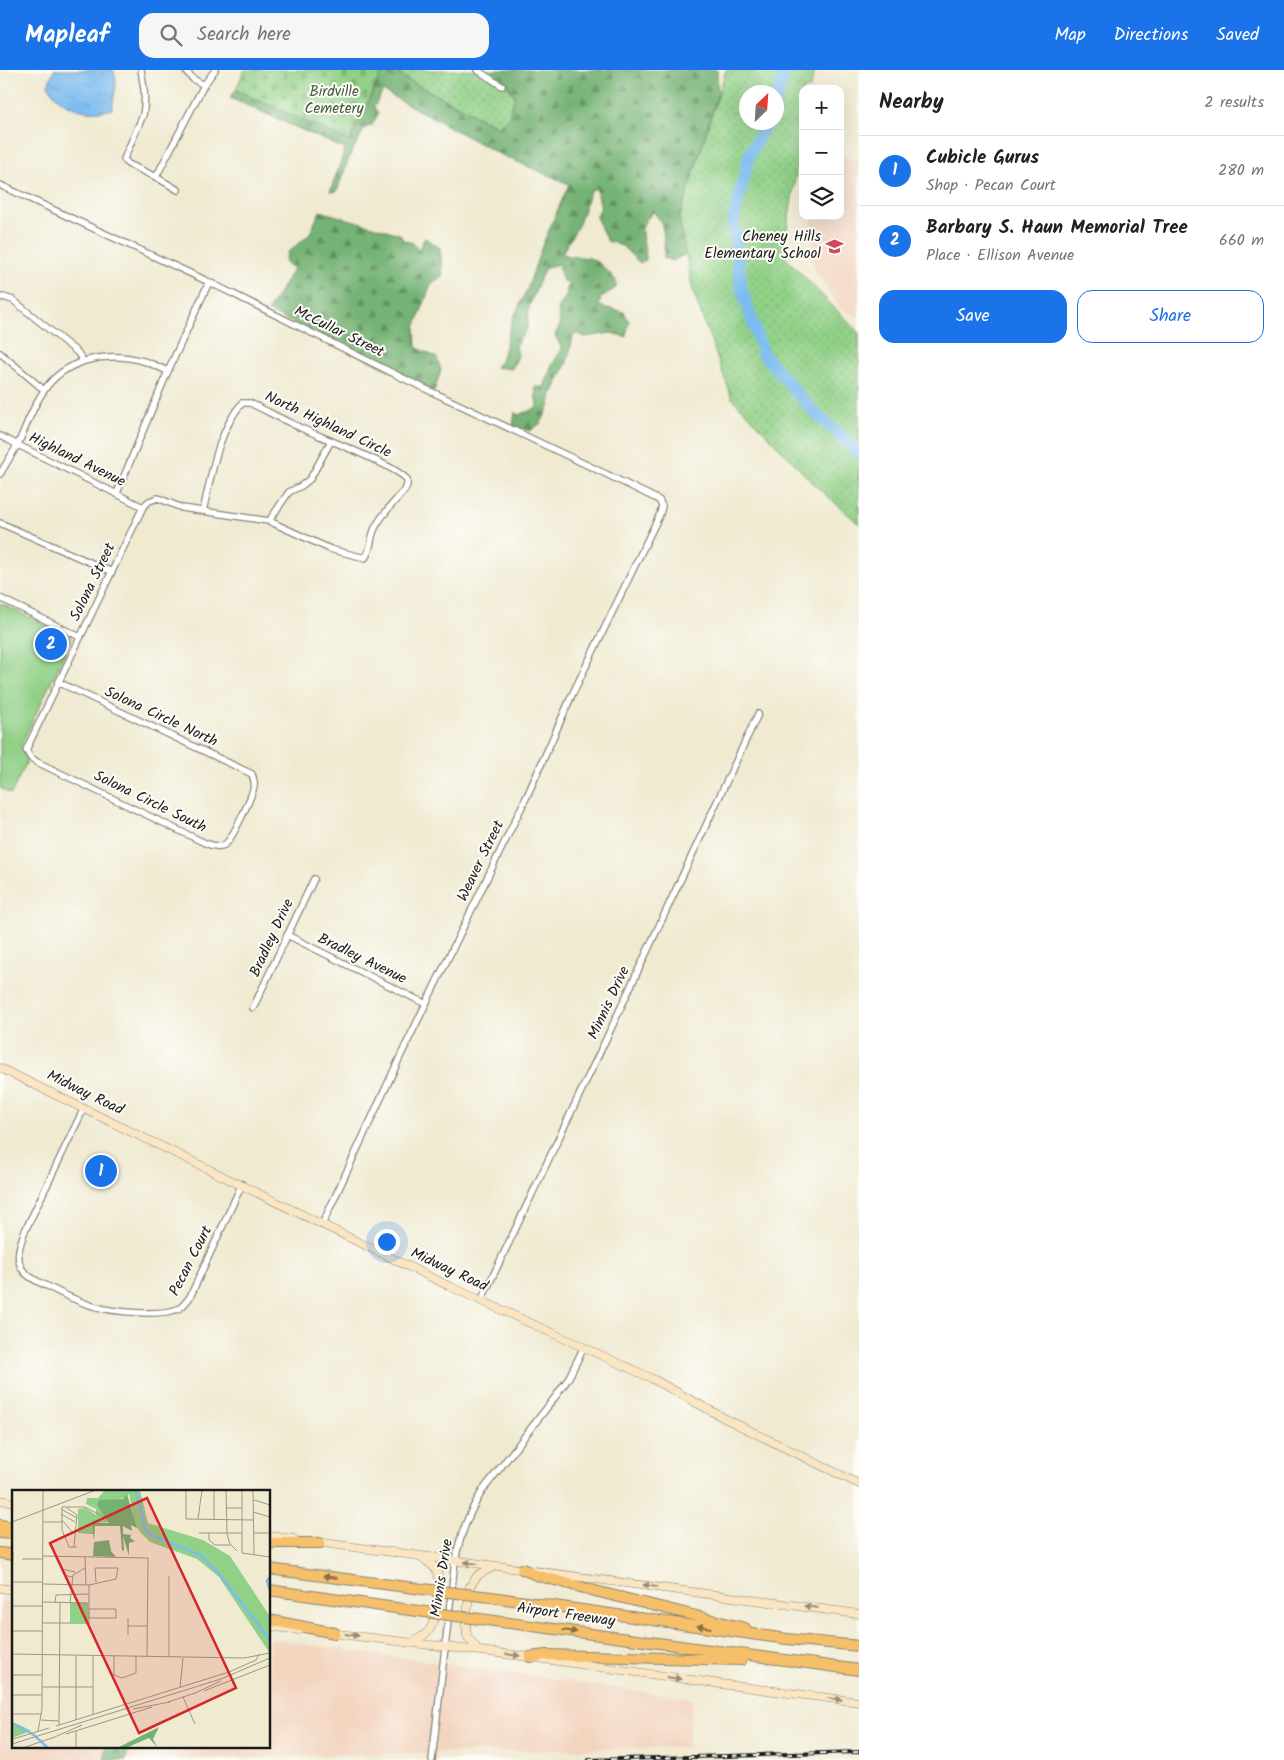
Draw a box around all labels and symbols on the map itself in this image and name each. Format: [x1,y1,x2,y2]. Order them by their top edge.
park label: Birdville Cemetery [305,80,364,121]
north arrow [739,85,784,130]
place label: Cheney Hills Elementary School [704,225,822,266]
school or university icon: Cheney Hills Elementary School [825,236,845,256]
street label: McCullar Street [290,300,389,364]
street label: North Highland Circle [261,385,396,465]
street label: Highland Avenue [24,426,130,494]
street label: Solona Street [64,539,122,625]
pin: 2 [35,625,67,663]
street label: Solona Circle North [100,680,222,754]
street label: Solona Circle South [90,764,210,840]
street label: Weaver Street [451,816,511,906]
street label: Bradley Drive [243,895,301,981]
street label: Bradley Avenue [313,927,411,991]
street label: Minnis Drive [582,962,637,1044]
street label: Midway Road [42,1064,128,1122]
pin: 1 [85,1152,117,1190]
street label: Pecan Court [163,1221,219,1300]
your location [374,1229,400,1255]
street label: Midway Road [406,1242,492,1299]
inset map [12,1490,270,1748]
street label: Minnis Drive [424,1537,460,1619]
one-way arrow [463,1559,479,1567]
one-way arrow [322,1573,338,1581]
one-way arrow [641,1582,657,1590]
street label: Airport Freeway [515,1596,618,1634]
one-way arrow [802,1603,818,1611]
one-way arrow [696,1623,712,1631]
one-way arrow [562,1627,578,1635]
one-way arrow [344,1631,360,1639]
one-way arrow [506,1651,522,1659]
one-way arrow [667,1674,683,1682]
one-way arrow [828,1695,844,1703]

